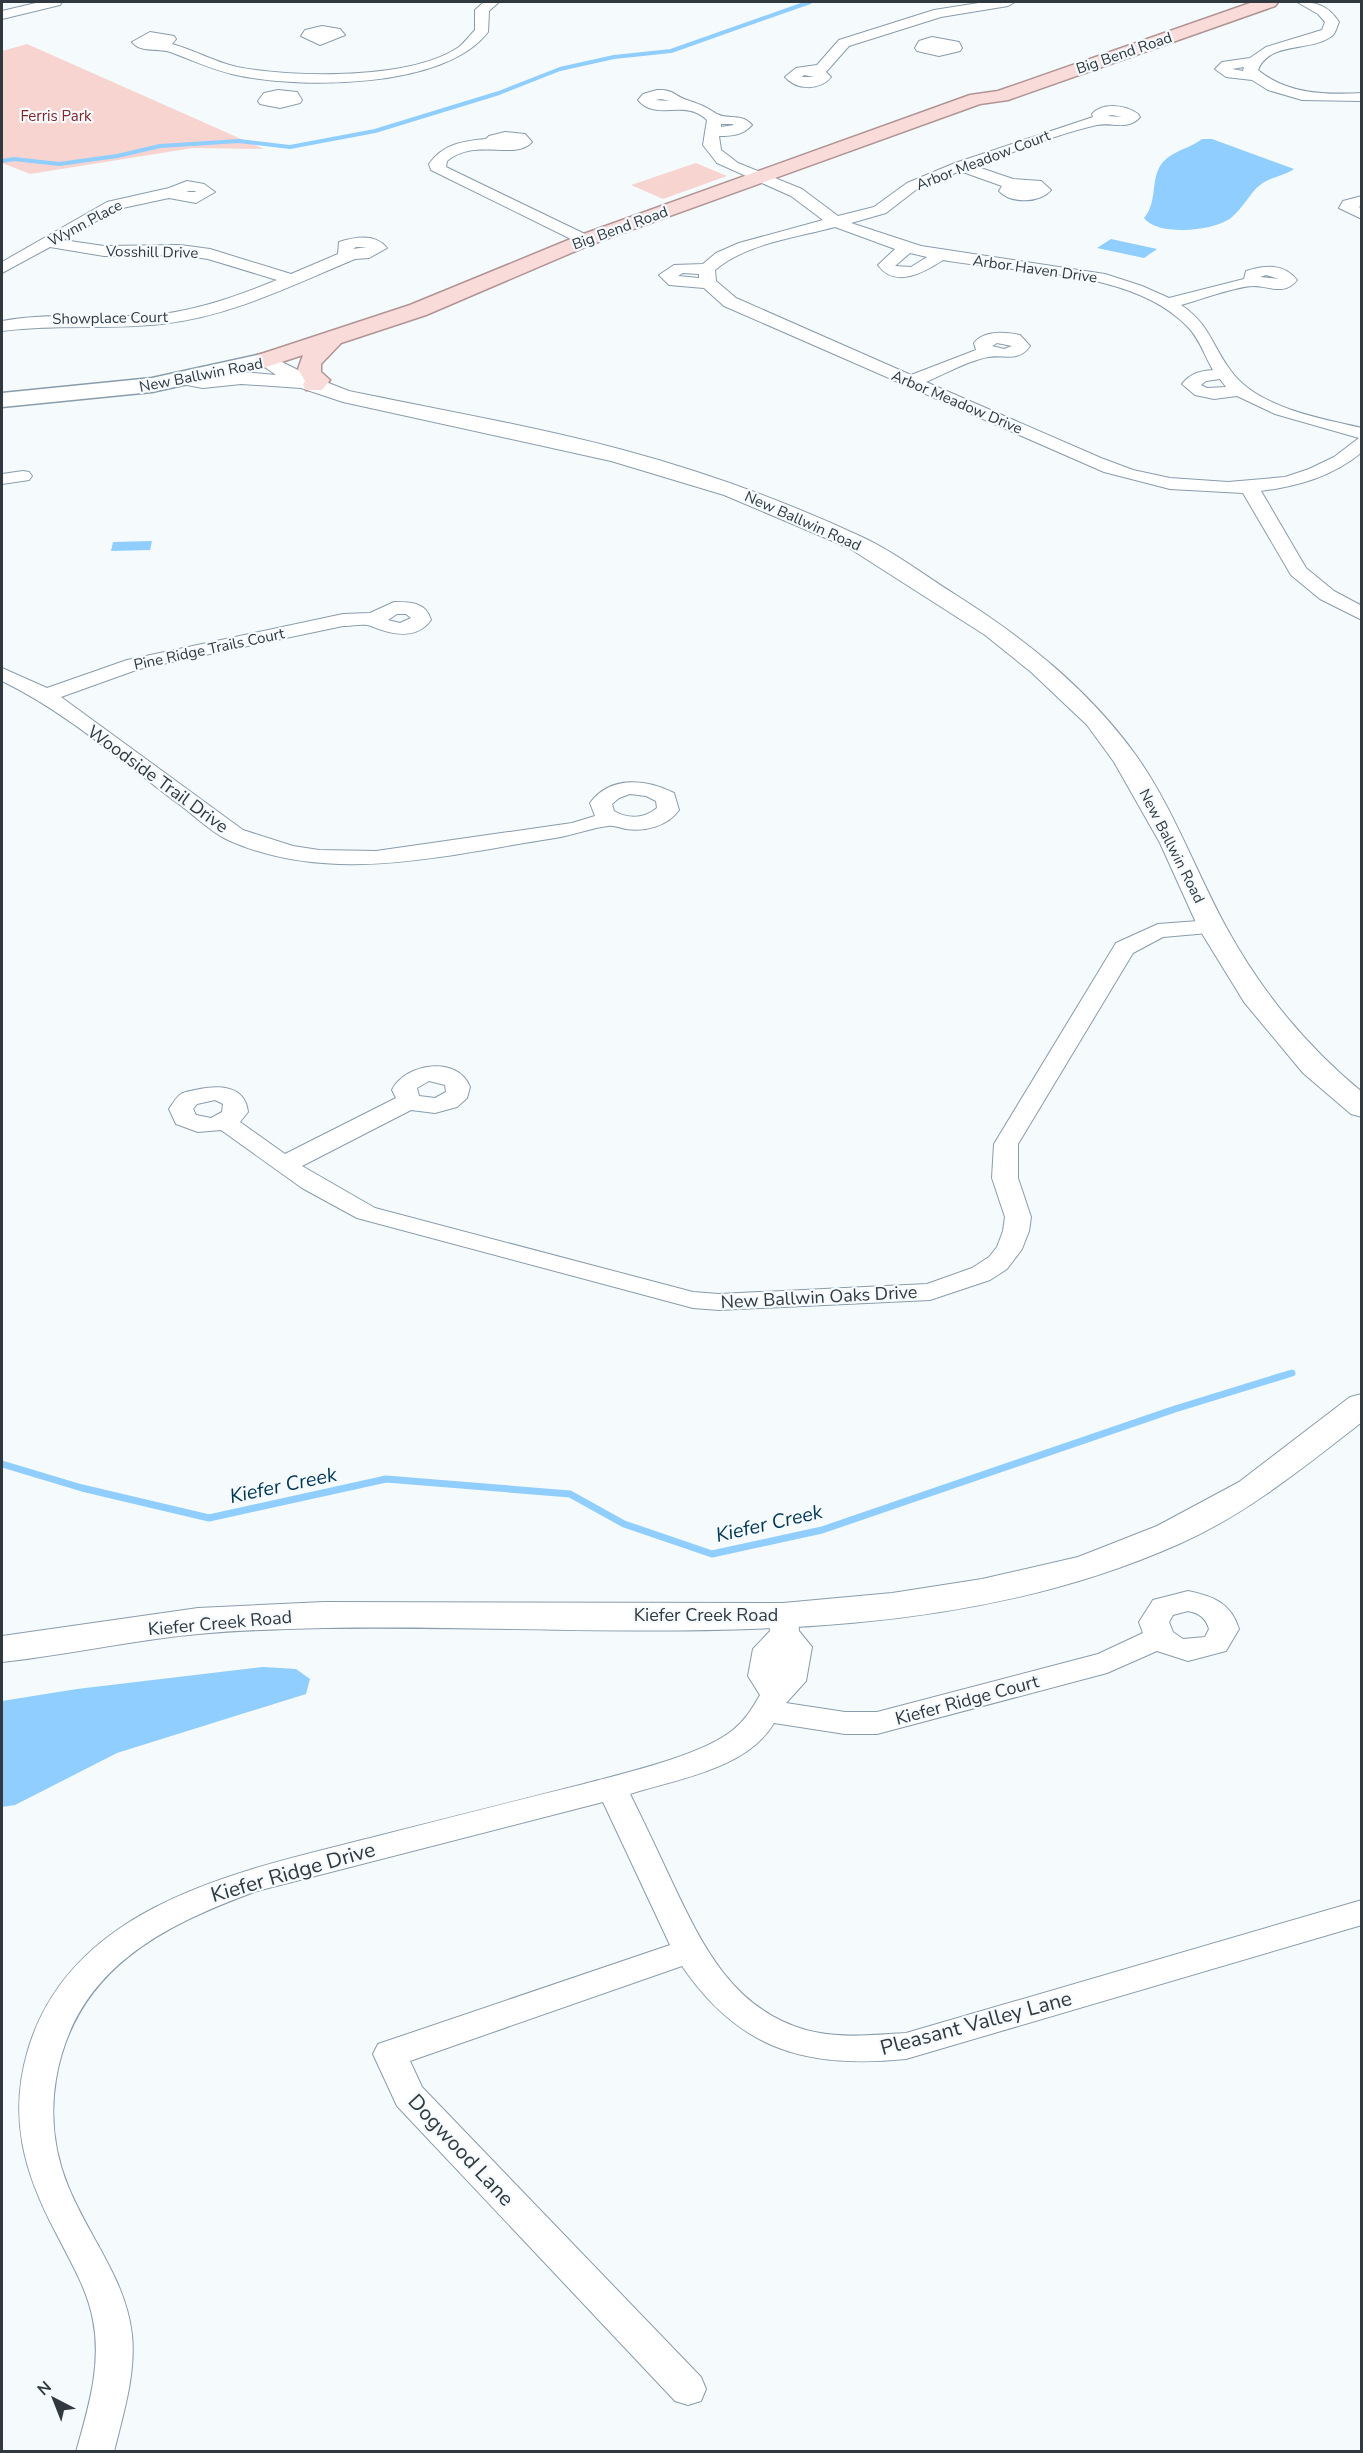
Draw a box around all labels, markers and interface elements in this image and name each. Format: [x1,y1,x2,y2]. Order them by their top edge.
street label: Big Bend Road [1073,27,1175,79]
park label: Ferris Park [20,106,92,126]
street label: Arbor Meadow Court [913,125,1054,195]
street label: Wynn Place [44,195,126,251]
street label: Big Bend Road [569,201,671,255]
street label: Vosshill Drive [105,241,198,263]
street label: Arbor Haven Drive [971,250,1099,288]
street label: Showplace Court [52,307,169,329]
street label: New Ballwin Road [137,353,265,397]
street label: Arbor Meadow Drive [888,365,1026,439]
street label: New Ballwin Road [742,486,864,556]
street label: Pine Ridge Trails Court [132,623,287,675]
street label: Woodside Trail Drive [83,720,233,838]
street label: New Ballwin Road [1135,785,1209,907]
street label: New Ballwin Oaks Drive [720,1280,918,1314]
water label: Kiefer Creek [227,1461,340,1510]
water label: Kiefer Creek [713,1498,826,1549]
street label: Kiefer Creek Road [634,1603,778,1627]
street label: Kiefer Creek Road [147,1605,293,1641]
street label: Kiefer Ridge Court [893,1669,1042,1731]
street label: Kiefer Ridge Drive [208,1835,378,1909]
street label: Pleasant Valley Lane [877,1984,1075,2062]
street label: Dogwood Lane [402,2088,520,2212]
north arrow [24,2369,84,2429]
text: N [33,2376,56,2401]

